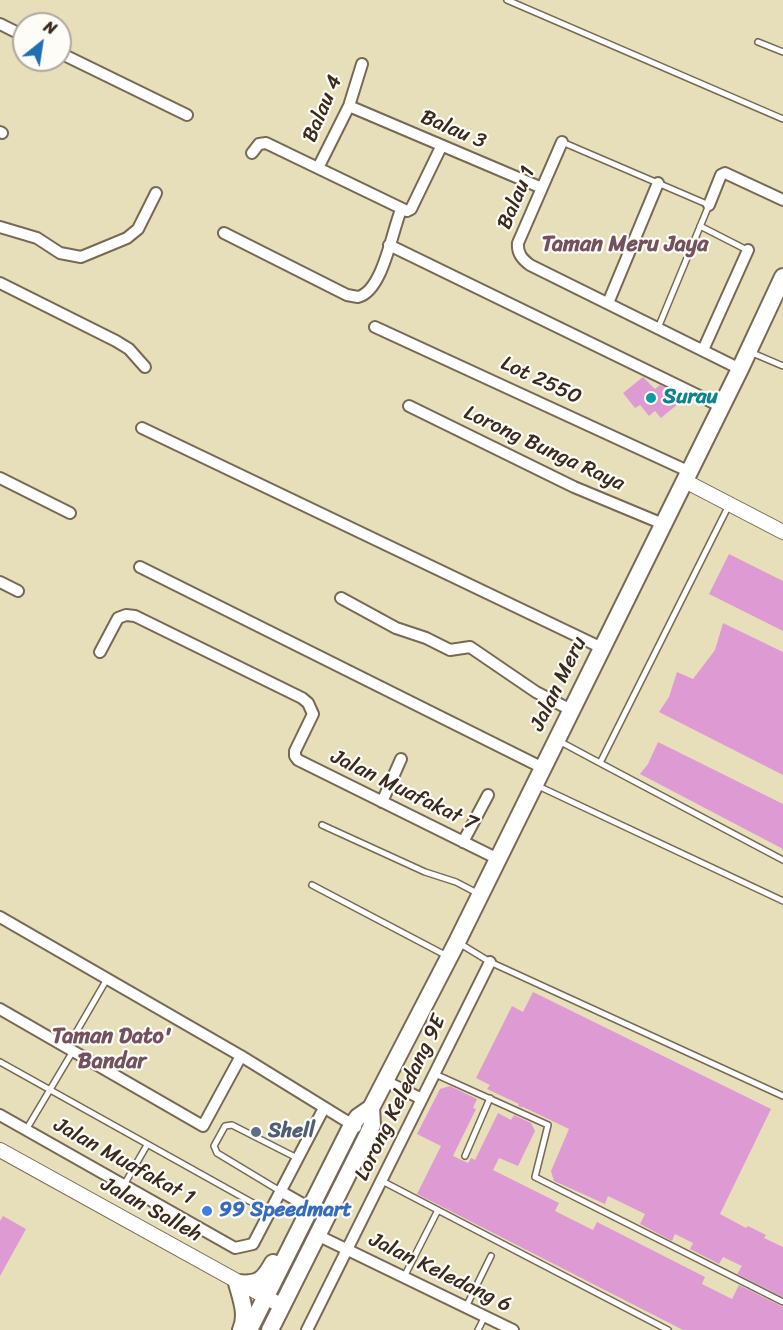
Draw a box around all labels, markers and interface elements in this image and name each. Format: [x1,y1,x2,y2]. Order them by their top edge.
north arrow [12,12,72,72]
text: N [38,12,62,43]
street label: Balau 4 [298,72,348,146]
street label: Balau 3 [417,105,489,155]
street label: Balau 1 [492,163,542,233]
district label: Taman Meru Jaya [542,232,708,258]
street label: Lot 2550 [497,351,585,411]
place label: Surau [663,385,718,411]
marker: Surau [644,391,658,405]
street label: Lorong Bunga Raya [460,401,628,497]
street label: Jalan Meru [525,633,593,735]
street label: Jalan Muafakat 7 [327,745,481,837]
street label: Lorong Keledang 9E [350,1011,452,1185]
district label: Taman Dato' Bandar [52,1024,172,1076]
street label: Jalan Muafakat 1 [49,1113,199,1211]
place label: Shell [268,1119,315,1145]
marker: Shell [249,1125,263,1139]
street label: Jalan Salleh [96,1172,206,1248]
place label: 99 Speedmart [219,1198,352,1224]
marker: 99 Speedmart [200,1204,214,1218]
street label: Jalan Keledang 6 [365,1228,515,1318]

